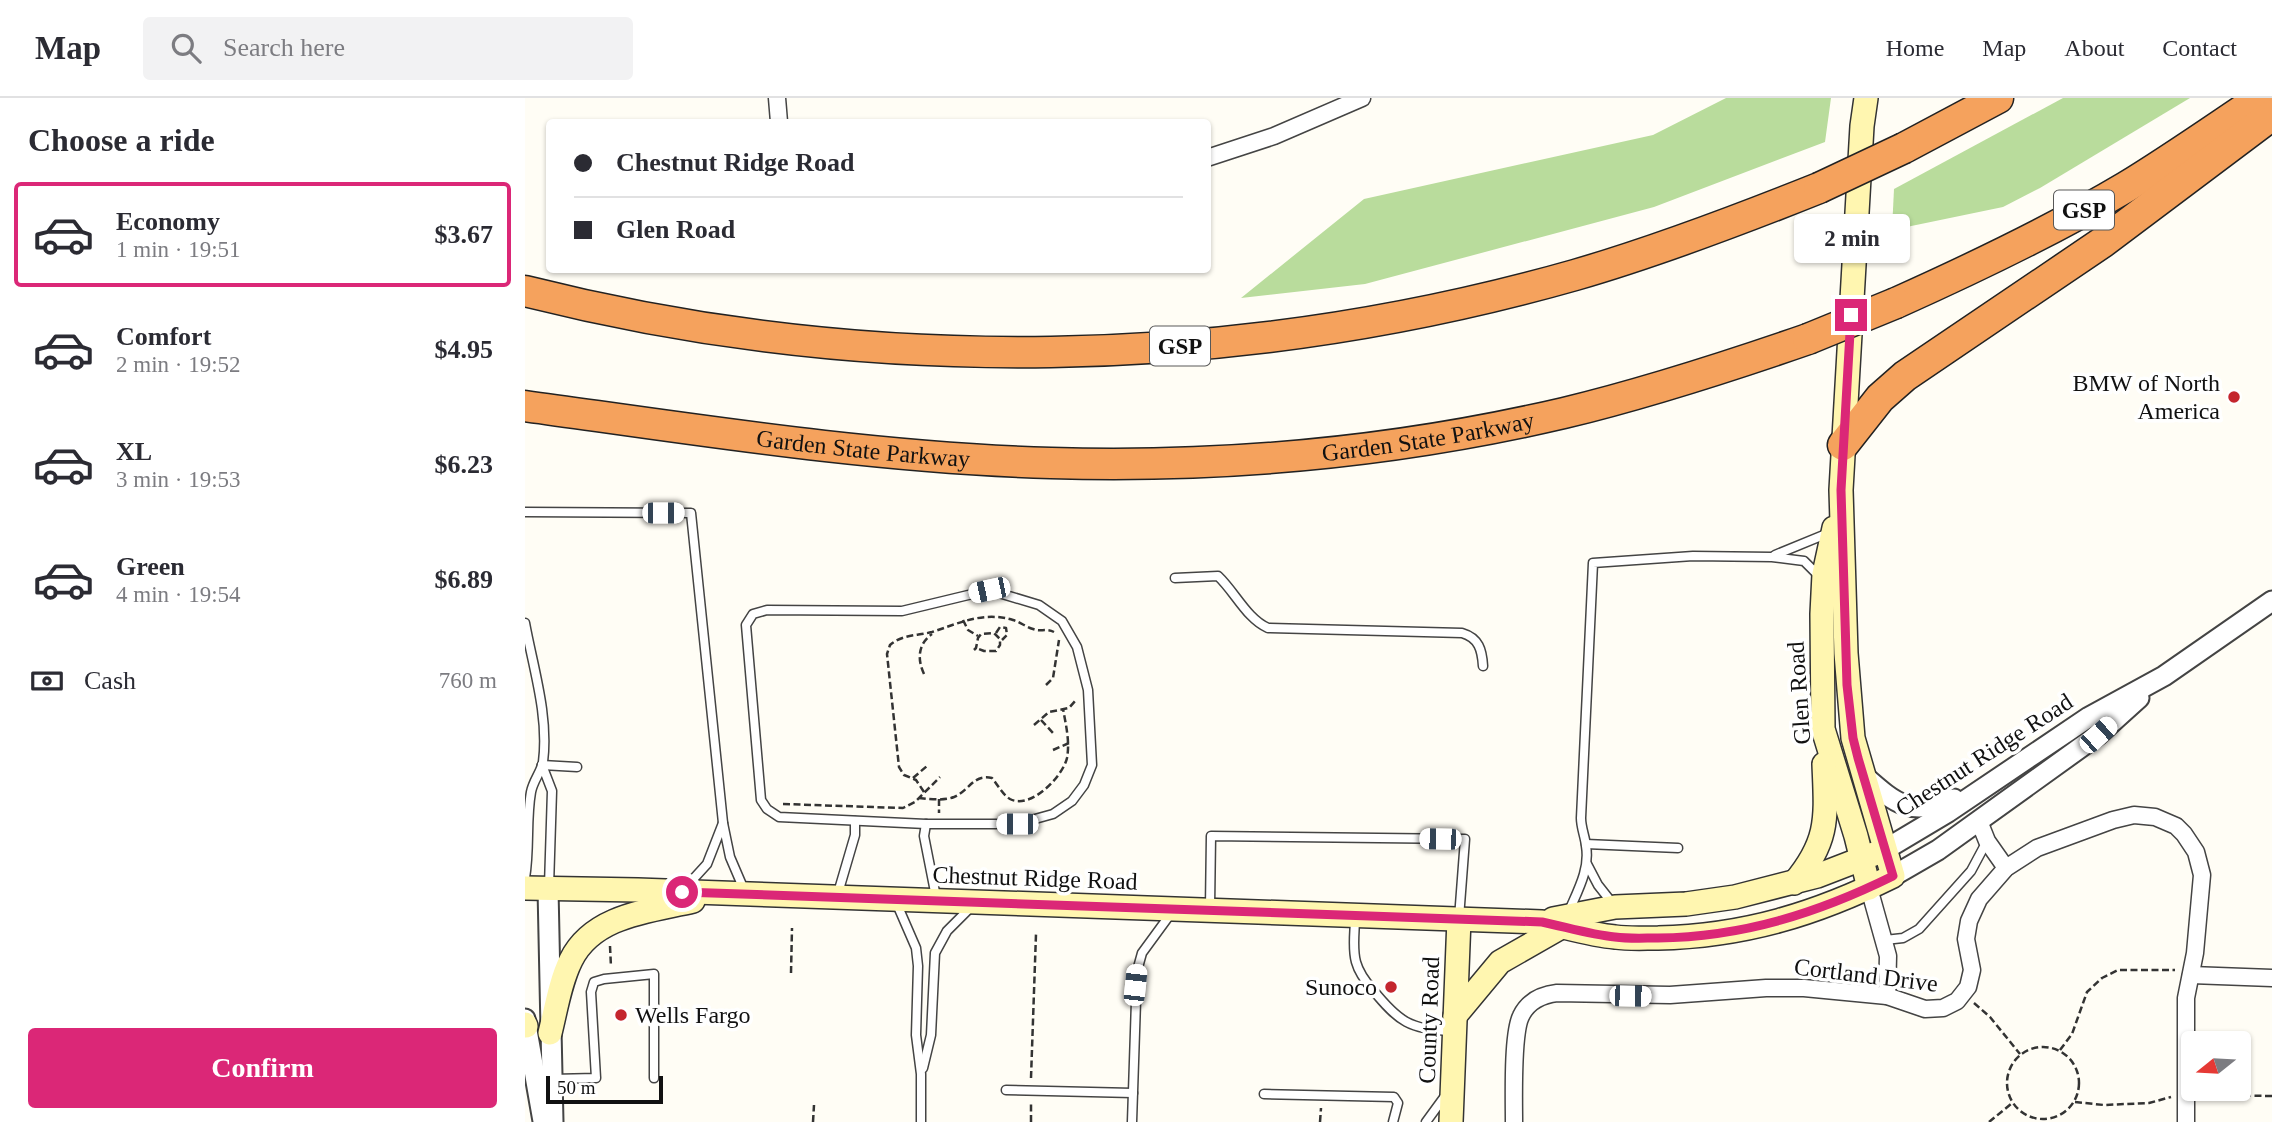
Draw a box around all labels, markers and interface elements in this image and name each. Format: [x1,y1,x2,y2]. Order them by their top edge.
search box [143,17,633,80]
icon: search [167,29,205,67]
text: Map [35,30,101,66]
text: Search here [223,33,345,62]
text: Home [1886,35,1944,61]
text: Map [1982,35,2026,61]
text: About [2064,35,2124,61]
text: Contact [2162,35,2237,61]
text: Choose a ride [28,122,215,158]
text: Chestnut Ridge Road [616,148,854,177]
road number: GSP [2054,190,2114,230]
icon: car [32,203,95,266]
text: Economy [116,207,220,236]
callout: 2 min [1793,214,1909,262]
text: Glen Road [616,215,735,244]
text: $3.67 [435,220,493,249]
text: 2 min [1824,226,1880,251]
text: 1 min · 19:51 [116,237,241,262]
route end [1835,299,1867,331]
icon: car [32,318,95,381]
text: Comfort [116,322,211,351]
road number: GSP [1150,327,1210,366]
text: $4.95 [435,335,493,364]
text: 2 min · 19:52 [116,352,241,377]
place label: BMW of North America [2072,370,2220,424]
marker: BMW of North America [2226,389,2242,405]
street label: Garden State Parkway [1321,407,1537,466]
street label: Garden State Parkway [755,425,971,472]
icon: car [32,433,95,496]
text: XL [116,437,152,466]
text: $6.23 [435,450,493,479]
text: 3 min · 19:53 [116,467,241,492]
car [643,503,685,524]
icon: car [32,548,95,611]
text: Green [116,552,185,581]
text: $6.89 [435,565,493,594]
car [967,575,1012,605]
text: 4 min · 19:54 [116,582,241,607]
street label: Glen Road [1782,641,1816,745]
icon: cash [28,662,66,700]
text: Cash [84,666,136,695]
text: 760 m [439,668,497,693]
street label: Chestnut Ridge Road [1891,688,2077,822]
car [2076,713,2121,757]
car [997,814,1039,835]
car [1419,828,1462,850]
street label: Chestnut Ridge Road [932,861,1138,895]
route start [666,876,698,908]
street label: Cortland Drive [1793,953,1939,997]
street label: County Road [1414,956,1444,1084]
car [1123,963,1148,1007]
place label: Sunoco [1305,974,1377,1000]
marker: Sunoco [1383,979,1399,995]
car [1609,985,1652,1007]
place label: Wells Fargo [635,1002,751,1028]
marker: Wells Fargo [613,1007,629,1023]
button: Confirm [28,1028,497,1108]
north arrow [2181,1031,2251,1101]
map controls [2181,1031,2251,1101]
scale bar [546,1073,663,1105]
text: 50 m [557,1077,596,1098]

